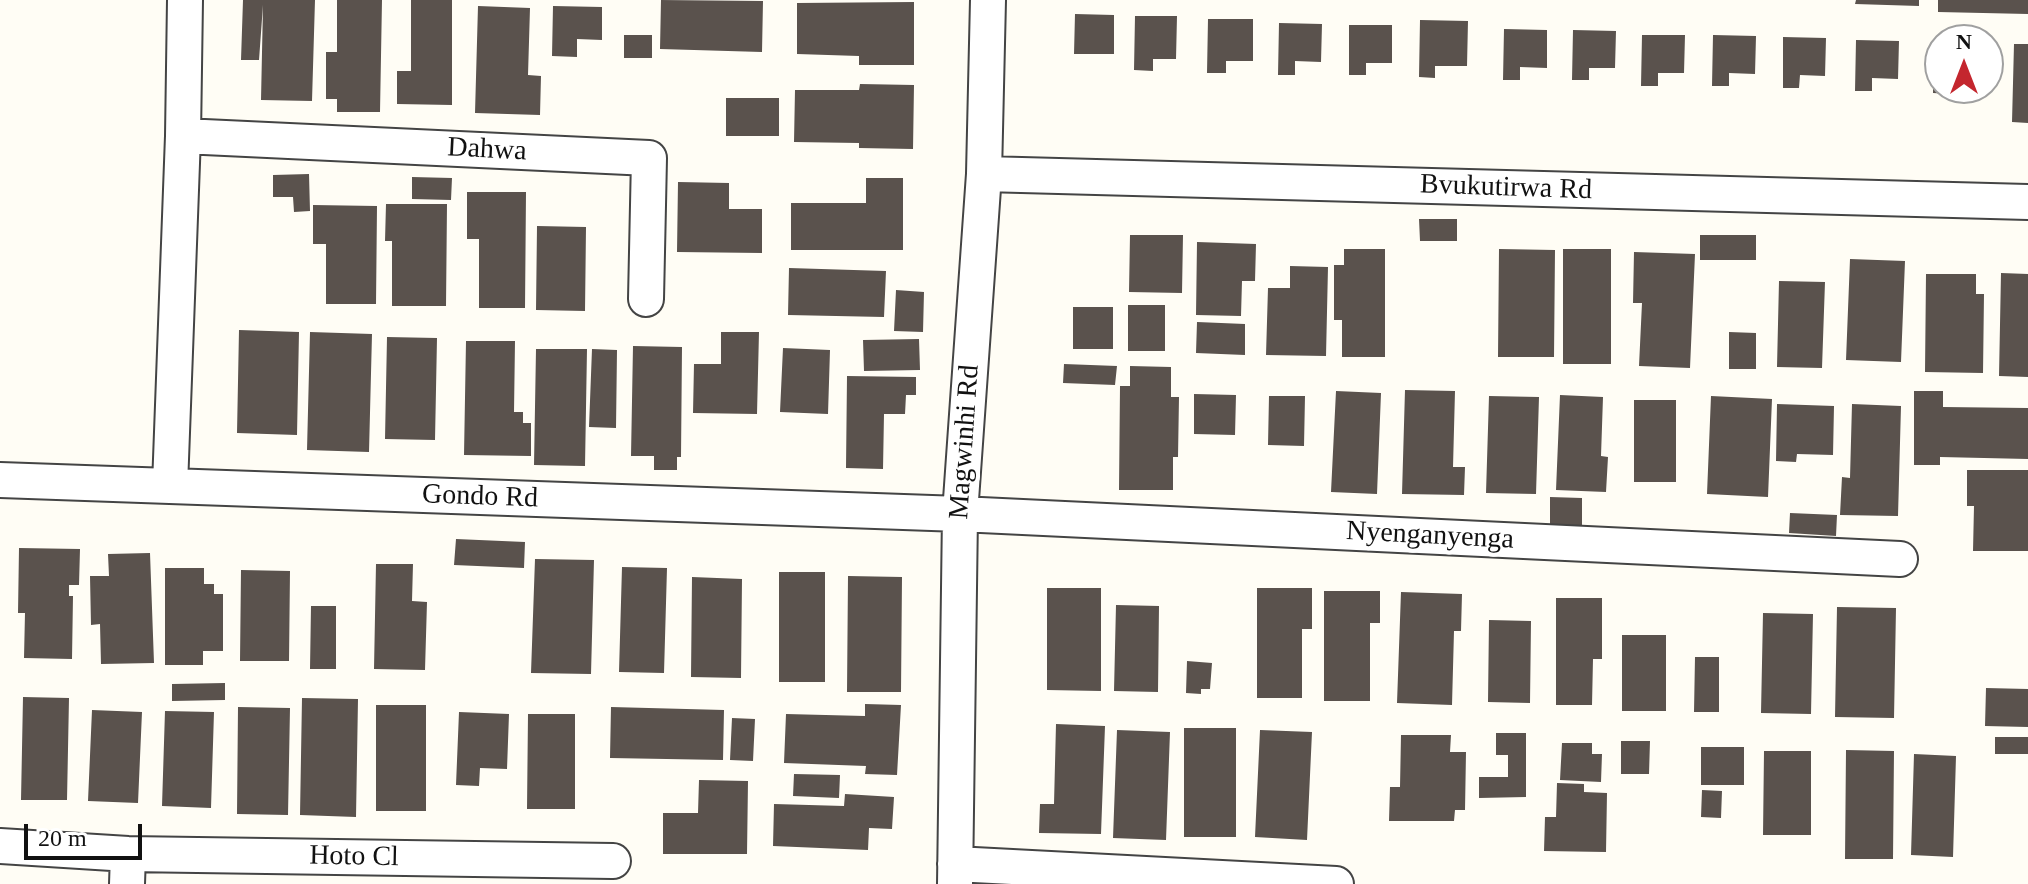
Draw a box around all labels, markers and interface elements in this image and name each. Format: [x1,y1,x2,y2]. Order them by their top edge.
north arrow [1924,24,2004,104]
text: N [1956,29,1972,54]
street label: Dahwa [447,131,527,169]
street label: Bvukutirwa Rd [1420,168,1592,208]
street label: Magwinhi Rd [943,364,987,520]
street label: Gondo Rd [422,478,538,516]
street label: Nyenganyenga [1345,515,1515,557]
scale bar [28,808,146,858]
text: 20 m [38,825,87,851]
street label: Hoto Cl [309,839,399,875]

